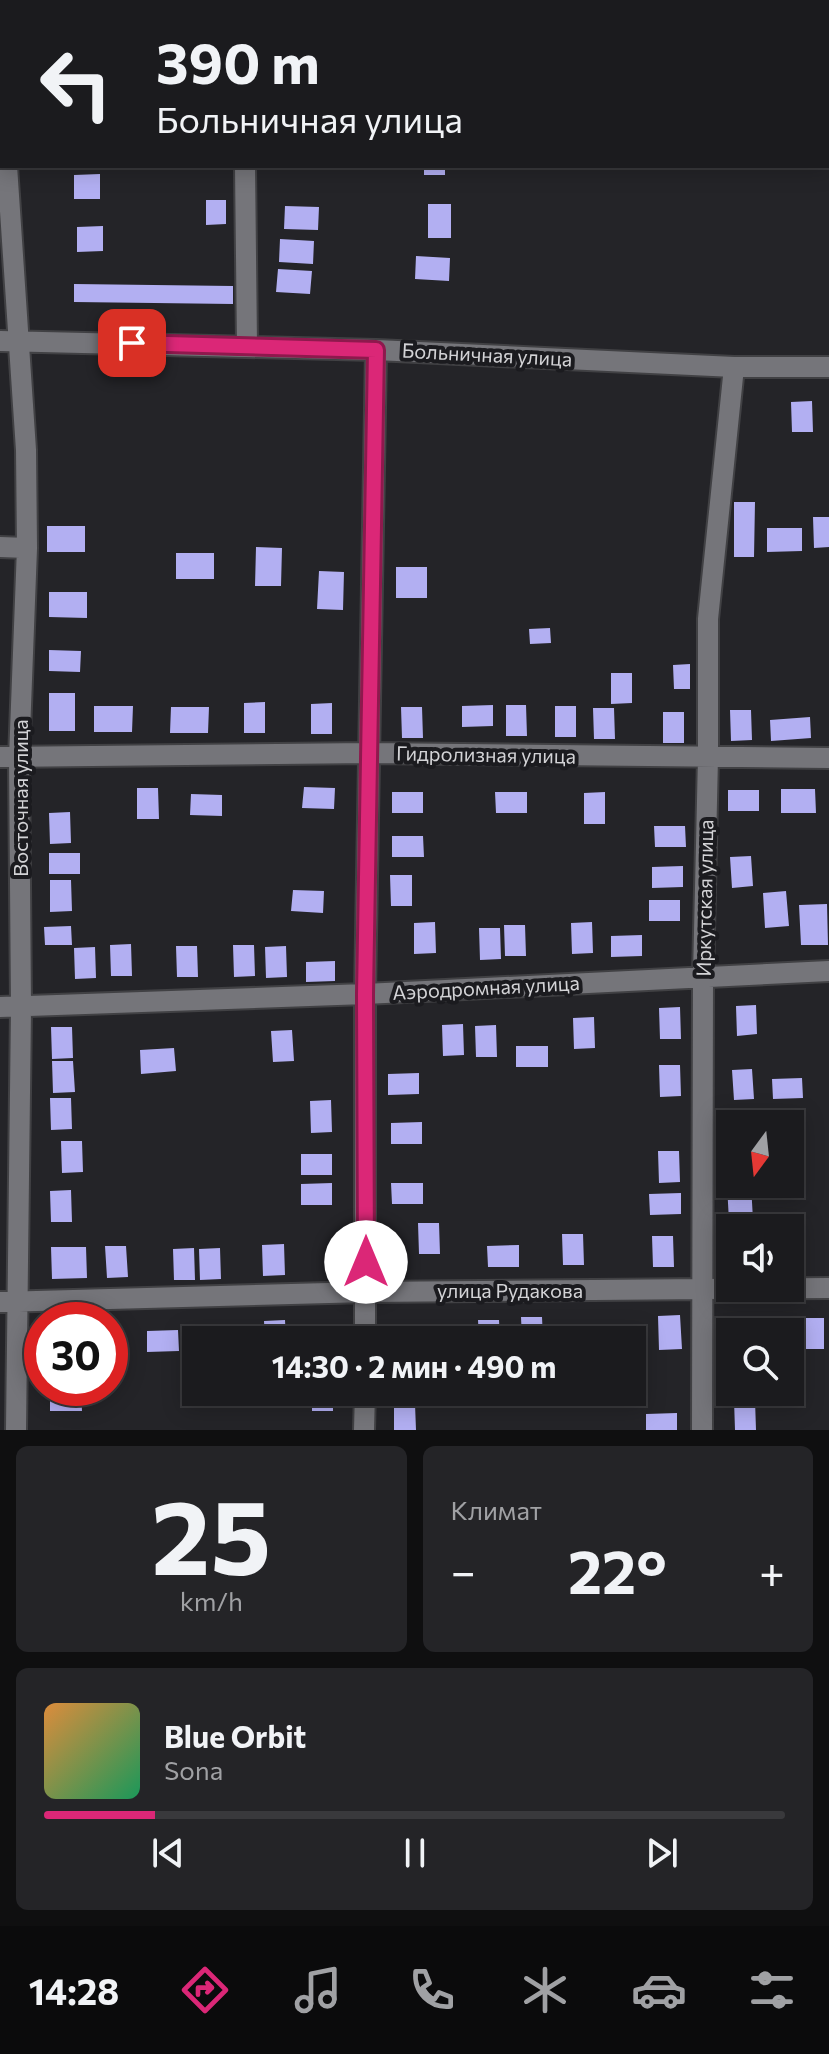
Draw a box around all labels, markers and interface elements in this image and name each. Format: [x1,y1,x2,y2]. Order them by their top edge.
text: 390 m [156,27,320,96]
icon: left [24,32,128,136]
text: Больничная улица [156,96,463,140]
pin [98,309,166,377]
icon: arrive [110,321,154,365]
street label: Больничная улица [401,338,573,370]
street label: Восточная улица [8,719,32,877]
street label: Гидролизная улица [396,740,576,768]
street label: Иркутская улица [691,819,717,977]
street label: Аэродромная улица [392,970,580,1004]
north arrow [716,1110,804,1198]
map controls [716,1110,804,1406]
button: sound [716,1214,804,1302]
position arrow [324,1220,408,1304]
street label: улица Рудакова [437,1278,583,1302]
speed limit sign: 30 [24,1302,128,1406]
button: search [716,1318,804,1406]
text: 14:30 · 2 мин · 490 m [272,1347,556,1384]
text: 25 [151,1469,271,1596]
text: Климат [451,1494,542,1525]
text: 22° [568,1533,667,1606]
text: − [451,1543,476,1597]
text: + [759,1543,785,1597]
text: km/h [180,1585,243,1616]
text: Blue Orbit [164,1717,306,1754]
text: Sona [164,1754,223,1785]
icon: previous [146,1831,190,1875]
icon: pause [393,1831,437,1875]
icon: next [640,1831,684,1875]
icon: directions [177,1962,233,2018]
icon: music [290,1962,346,2018]
icon: phone [404,1962,460,2018]
icon: climate [517,1962,573,2018]
icon: car [631,1962,687,2018]
icon: filters [744,1962,800,2018]
text: 14:28 [29,1968,119,2012]

